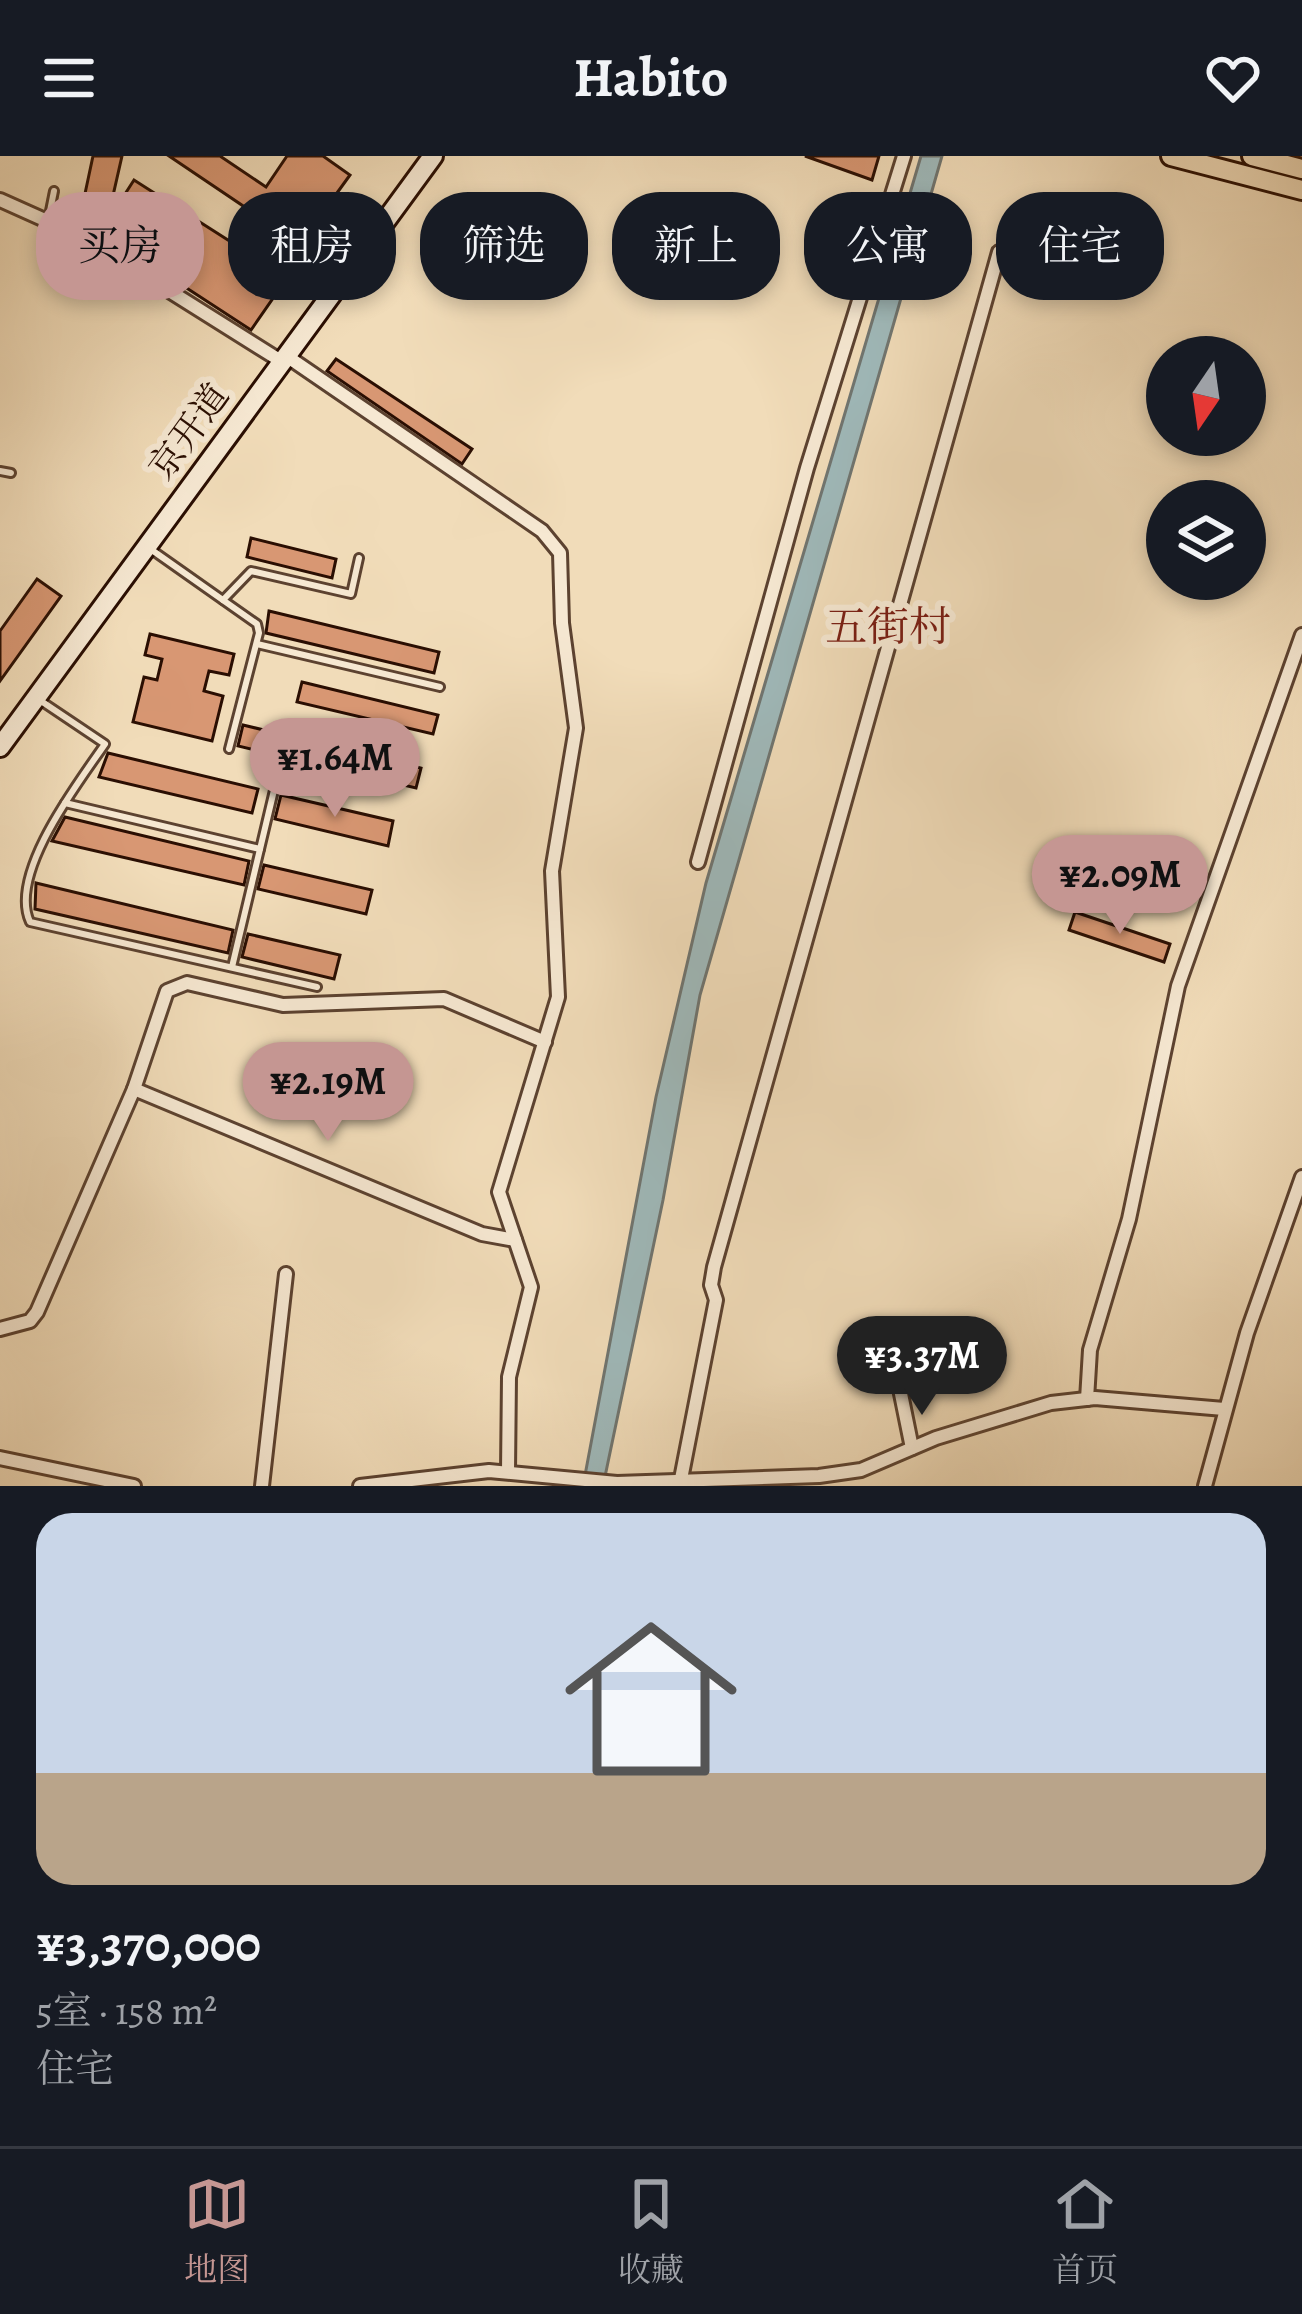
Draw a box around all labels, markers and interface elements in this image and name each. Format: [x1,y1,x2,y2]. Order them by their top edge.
text: Habito [574,41,728,115]
icon: menu [36,45,102,111]
icon: heart [1200,45,1266,111]
chip: 买房 [36,192,204,300]
chip: 租房 [228,192,396,300]
chip: 筛选 [420,192,588,300]
chip: 新上 [612,192,780,300]
chip: 公寓 [804,192,972,300]
chip: 住宅 [996,192,1164,300]
north arrow [1146,336,1266,456]
map controls [1146,336,1266,600]
street label: 京开道 [137,373,240,489]
button: layers [1146,480,1266,600]
district label: 五街村 [825,598,951,655]
pin: ¥1.64M [237,718,433,820]
text: ¥1.64M [277,730,393,783]
pin: ¥2.09M [1022,835,1218,937]
text: ¥2.09M [1059,847,1181,900]
pin: ¥2.19M [230,1042,426,1144]
text: ¥2.19M [270,1054,386,1107]
pin: ¥3.37M [824,1316,1020,1418]
text: ¥3.37M [864,1328,980,1381]
icon: home [543,1591,759,1807]
text: ¥3,370,000 [36,1909,261,1979]
text: 5室 · 158 m² [36,1984,217,2037]
text: 住宅 [36,2042,114,2095]
tab: 地图 [184,2171,250,2292]
tab: 收藏 [618,2171,684,2292]
tab: 首页 [1052,2171,1118,2292]

